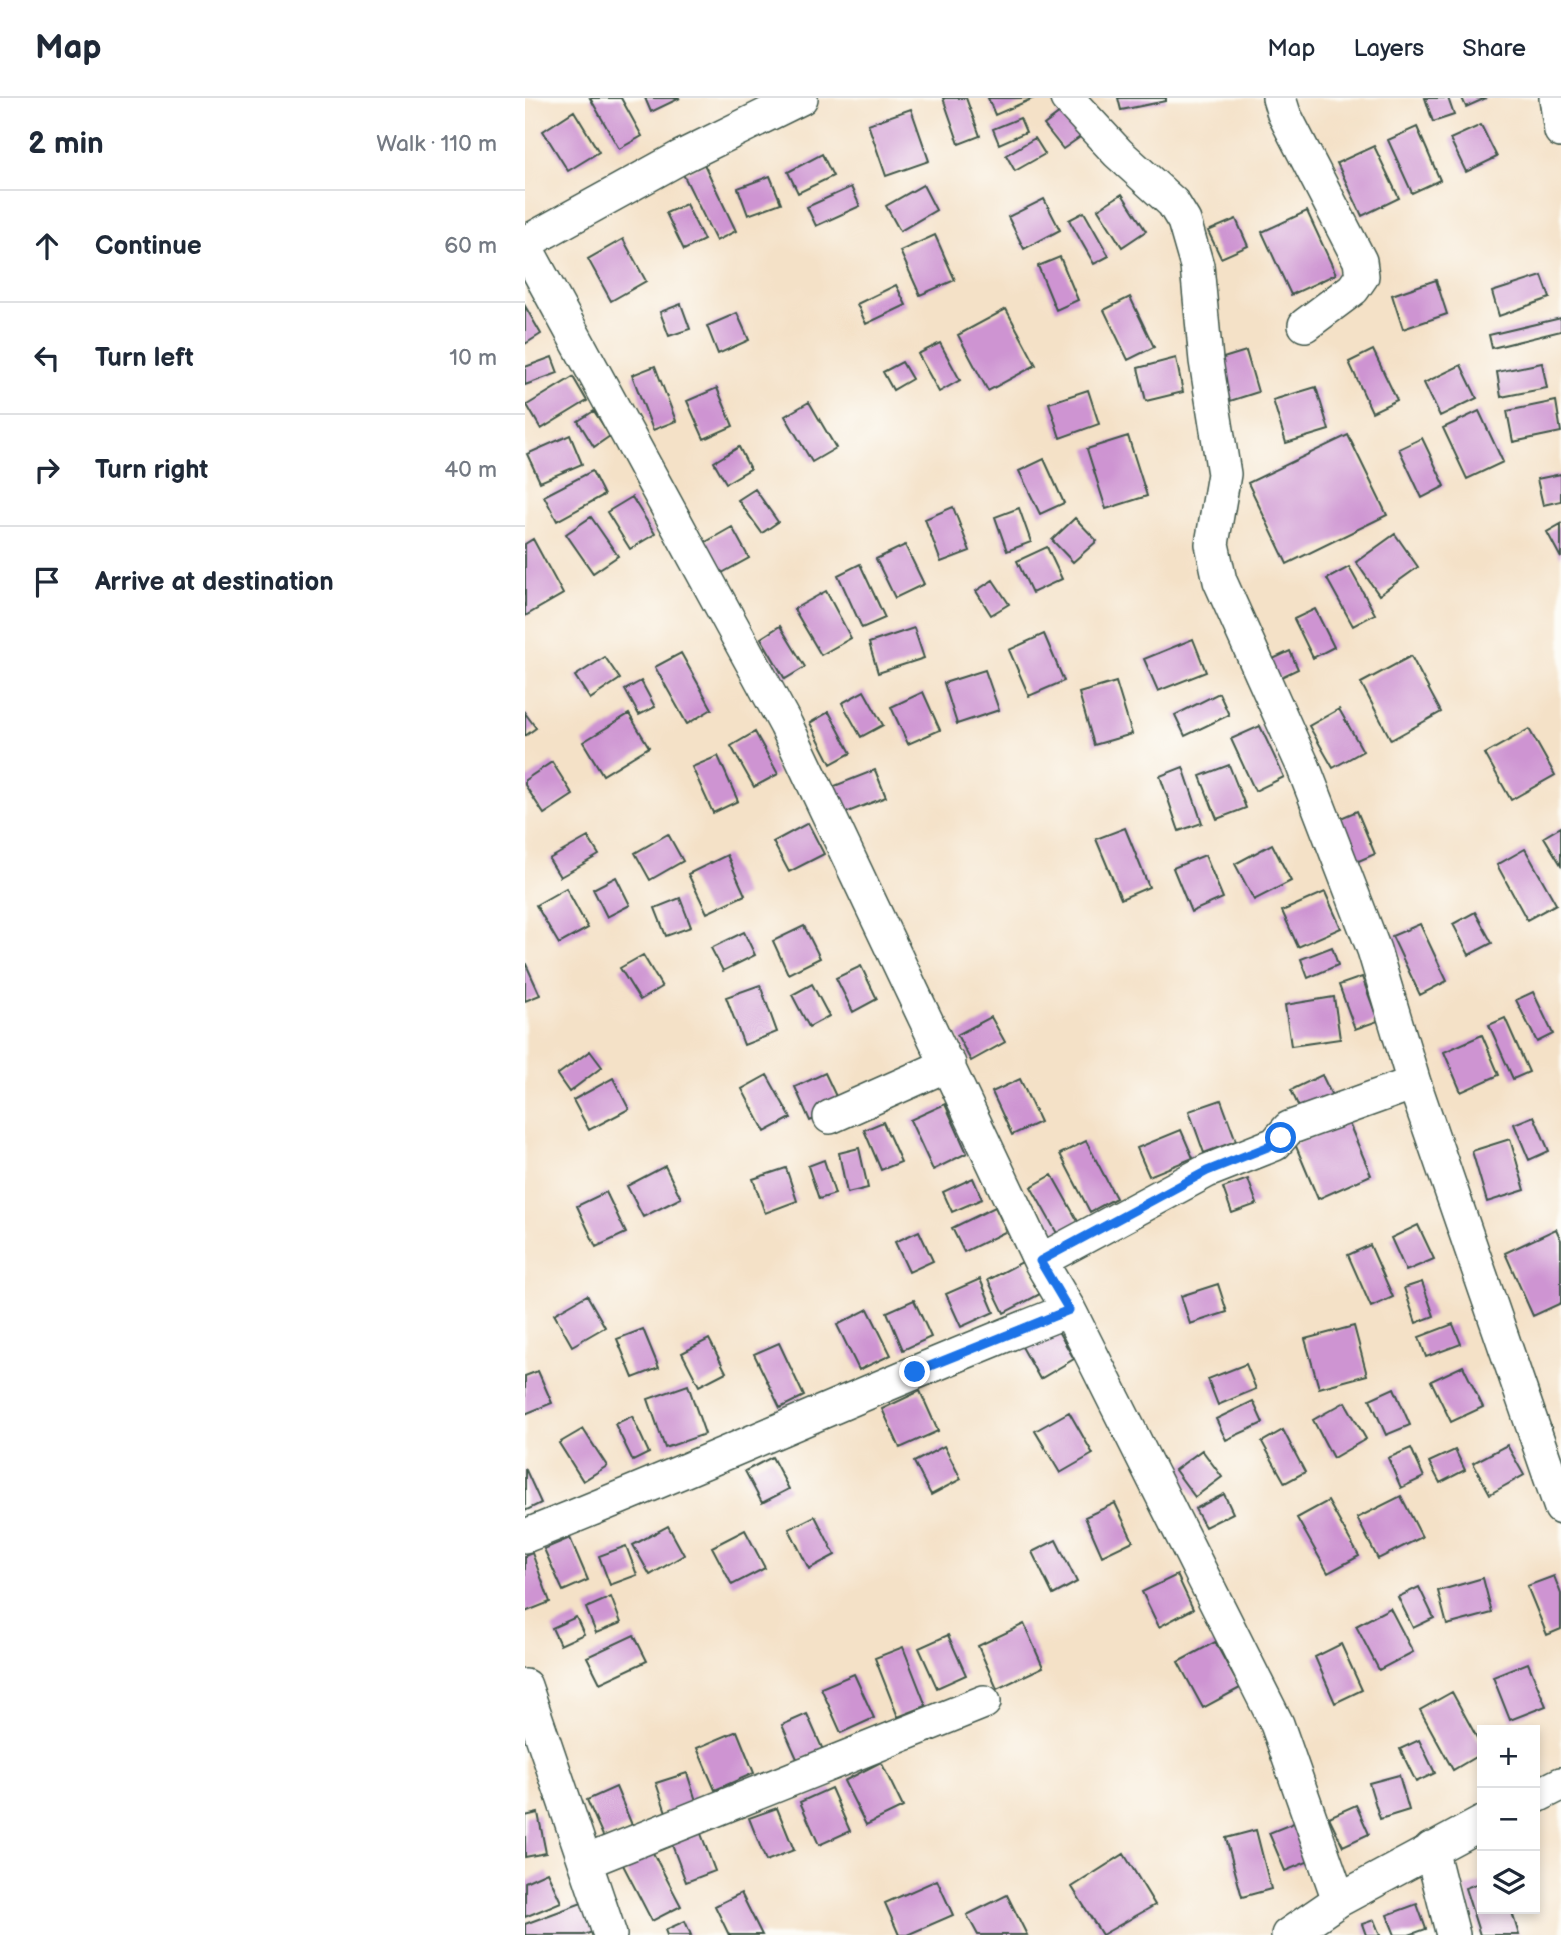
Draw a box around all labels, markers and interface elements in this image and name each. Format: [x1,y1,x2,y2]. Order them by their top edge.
text: Map [35,28,101,68]
text: Map [1267,34,1315,63]
text: Layers [1353,34,1424,63]
text: Share [1462,34,1526,63]
text: 2 min [28,126,104,162]
text: Walk · 110 m [376,130,497,158]
icon: ahead [28,227,66,265]
text: Continue [95,231,202,262]
text: 60 m [444,232,497,260]
icon: left [28,339,66,377]
text: Turn left [95,343,194,374]
text: 10 m [449,344,497,372]
icon: right [28,451,66,489]
text: Turn right [95,455,208,486]
text: 40 m [444,456,497,484]
icon: arrive [28,563,66,601]
text: Arrive at destination [95,567,334,598]
route start [1265,1122,1296,1153]
route end [899,1356,930,1387]
map controls [1477,1725,1540,1914]
button: + [1477,1725,1540,1788]
button: − [1477,1788,1540,1851]
button: layers [1477,1851,1540,1914]

